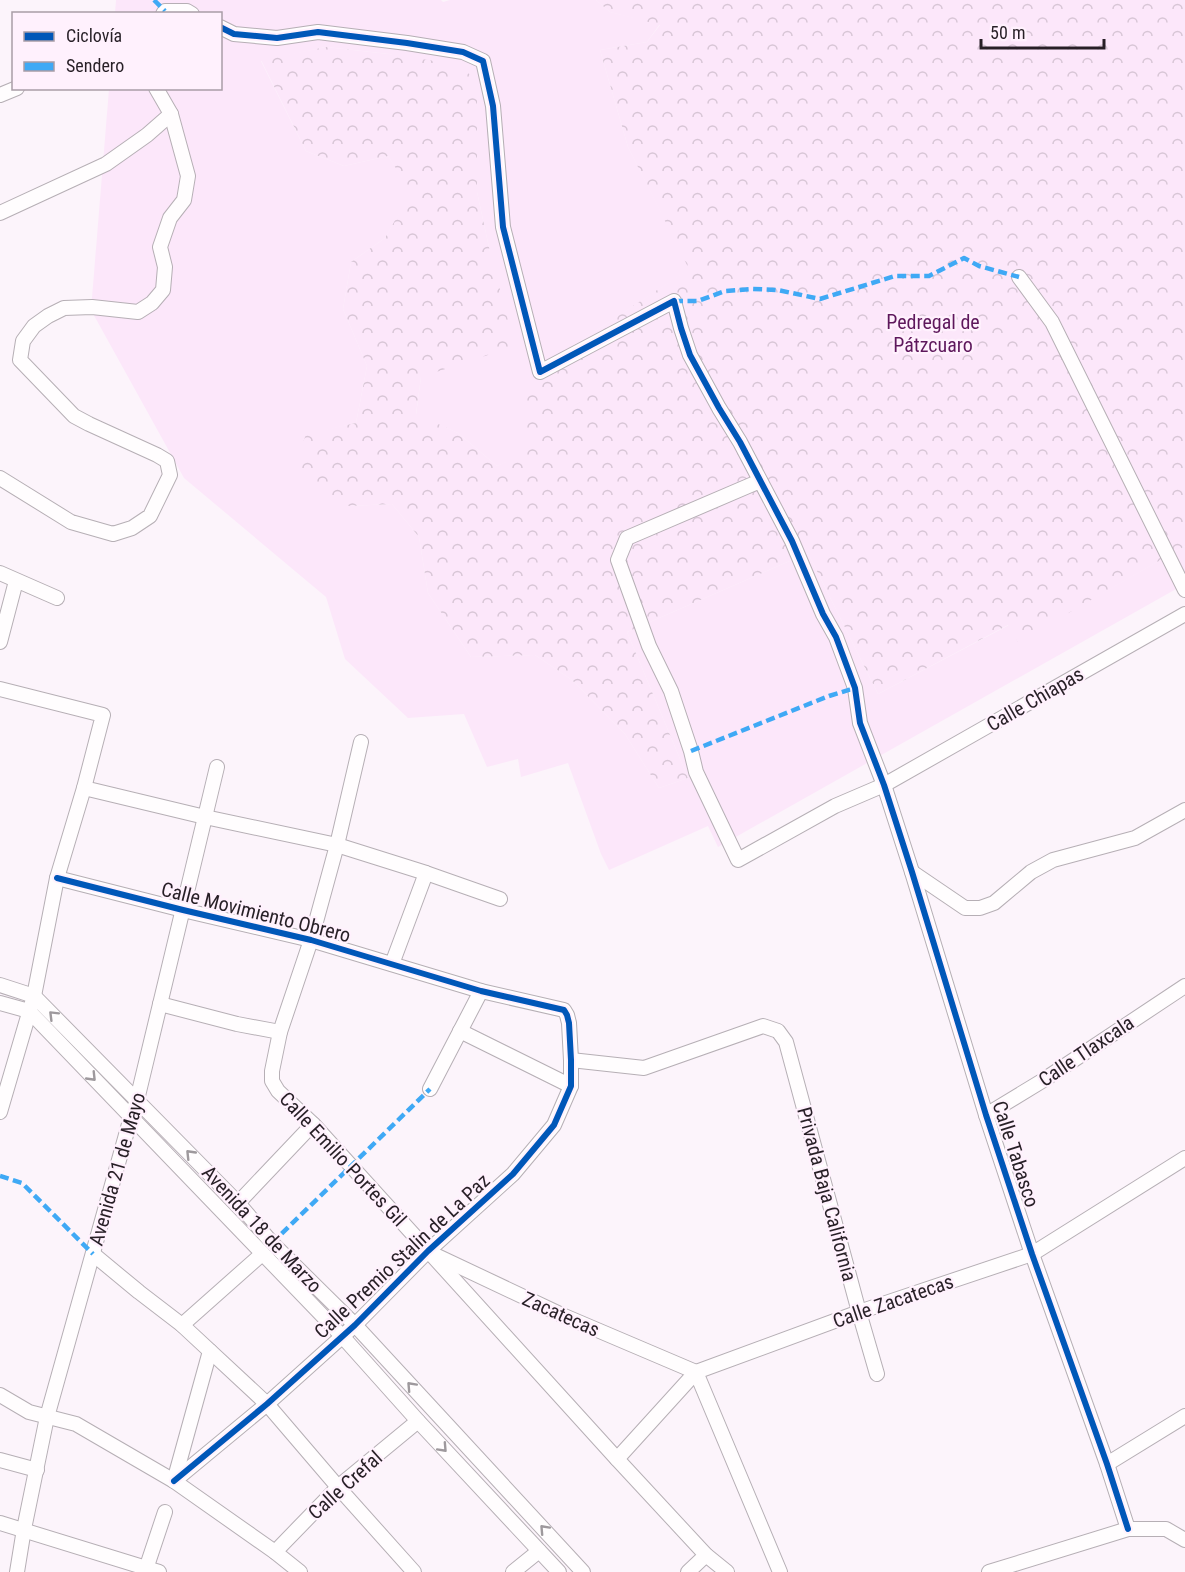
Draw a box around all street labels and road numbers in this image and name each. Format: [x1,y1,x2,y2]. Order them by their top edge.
street label: Calle Chiapas [982,662,1088,736]
street label: Calle Movimiento Obrero [159,877,353,947]
street label: Calle Tlaxcala [1034,1010,1138,1092]
street label: Calle Emilio Portes Gil [275,1087,411,1231]
street label: Avenida 21 de Mayo [84,1090,150,1248]
street label: Calle Tabasco [988,1098,1044,1210]
street label: Privada Baja California [792,1104,862,1284]
street label: Avenida 18 de Marzo [197,1161,327,1297]
street label: Calle Premio Stalin de La Paz [309,1168,495,1344]
street label: Calle Zacatecas [829,1269,957,1333]
street label: Zacatecas [519,1286,603,1342]
street label: Calle Crefal [303,1446,387,1524]

